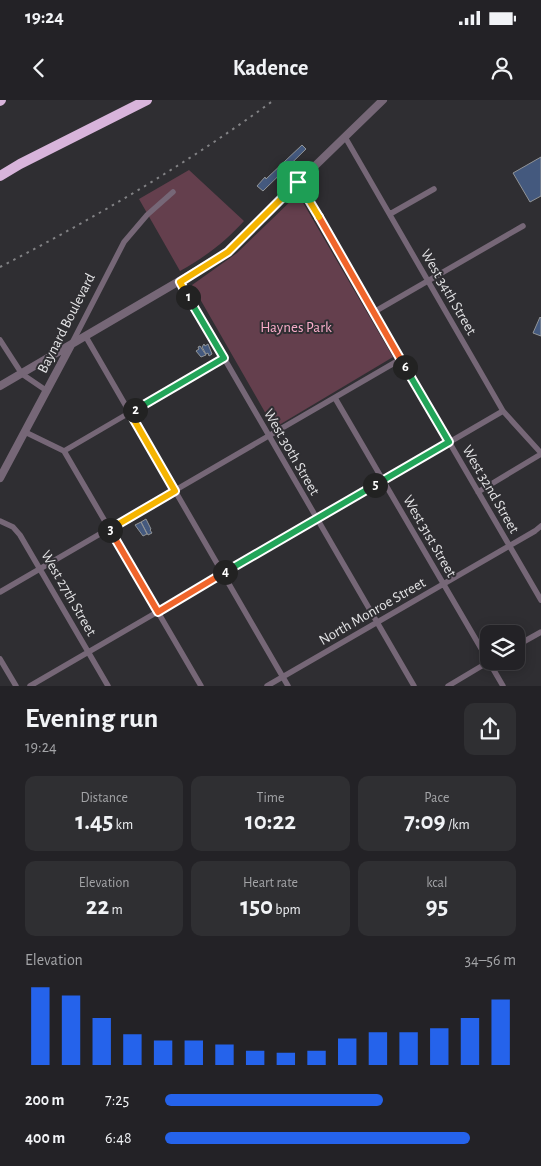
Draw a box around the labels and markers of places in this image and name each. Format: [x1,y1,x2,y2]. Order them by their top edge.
pin [277,161,319,203]
pin: 1 [176,284,200,310]
pin: 6 [392,354,418,380]
pin: 2 [122,398,148,422]
pin: 5 [362,472,388,498]
pin: 3 [98,518,122,542]
pin: 4 [212,560,238,584]

